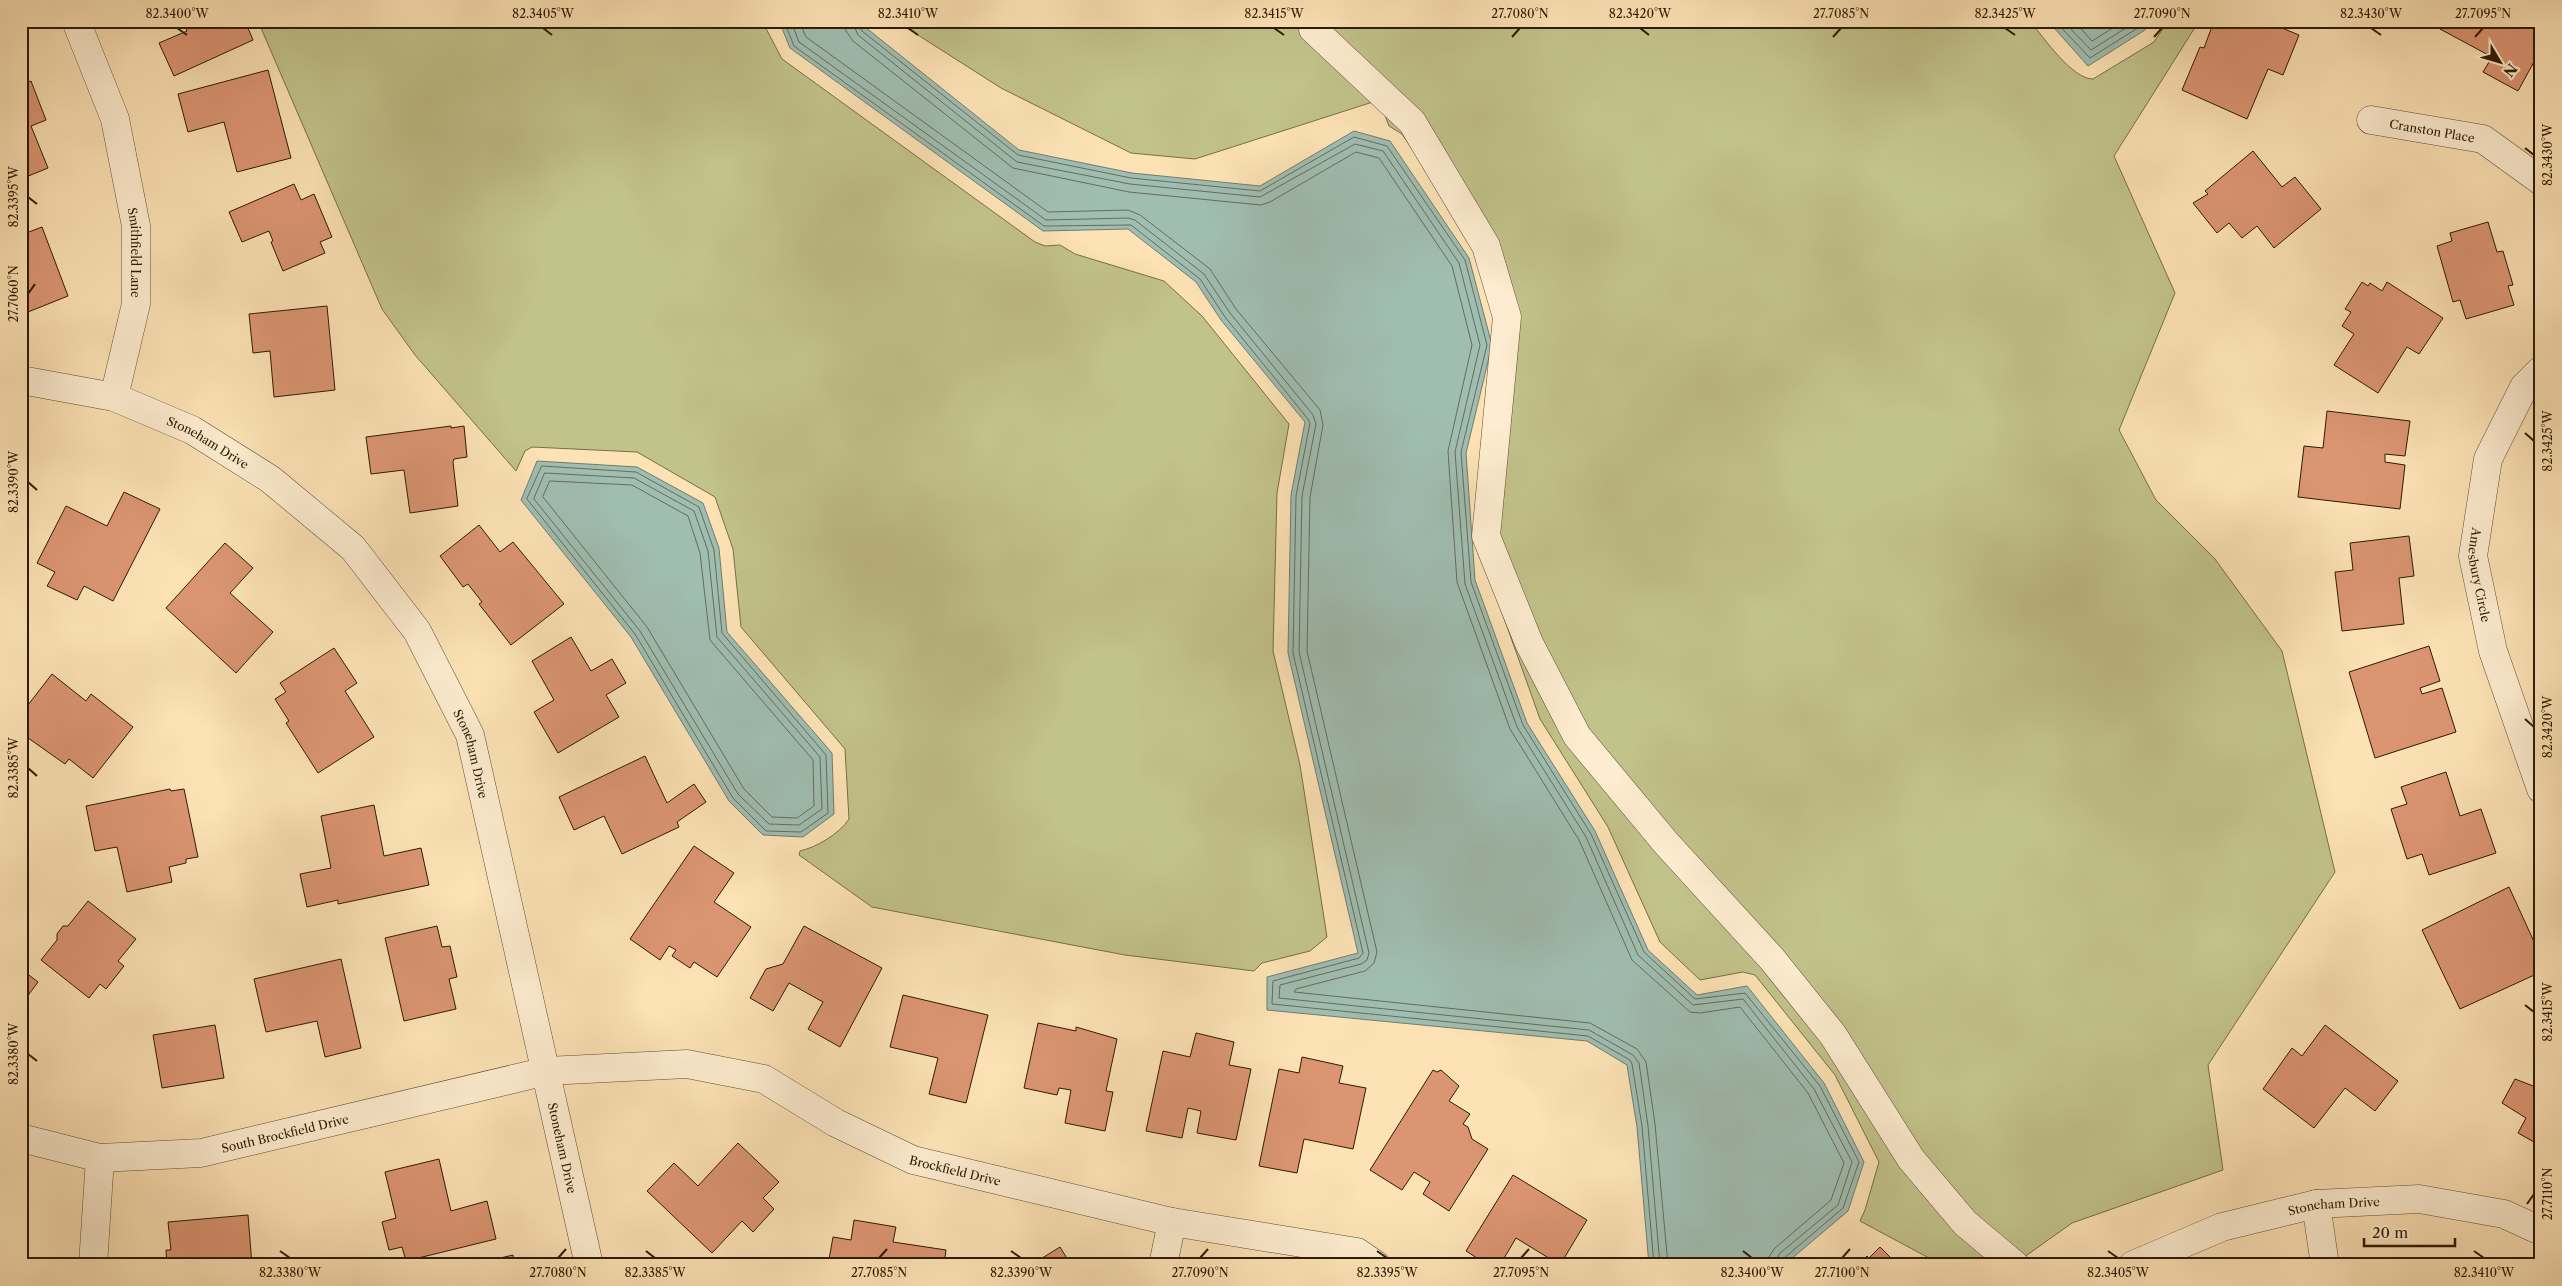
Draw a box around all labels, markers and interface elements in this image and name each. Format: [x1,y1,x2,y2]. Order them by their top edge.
text: 82.3400°W [145,6,209,21]
text: 82.3405°W [512,6,575,21]
text: 82.3410°W [878,6,939,21]
text: 82.3415°W [1244,6,1305,21]
text: 27.7080°N [1491,6,1549,21]
text: 82.3420°W [1609,6,1672,21]
text: 27.7085°N [1813,6,1869,21]
text: 82.3425°W [1974,6,2036,21]
text: 27.7090°N [2133,6,2191,21]
text: 82.3430°W [2340,6,2403,21]
text: 27.7095°N [2455,6,2511,21]
north arrow [2474,38,2524,88]
text: N [2499,60,2521,80]
street label: Cranston Place [2388,116,2476,145]
text: 82.3430°W [2540,123,2555,186]
text: 82.3395°W [6,166,21,228]
street label: Smithfield Lane [125,206,144,298]
text: 27.7060°N [6,265,21,323]
text: 82.3425°W [2540,410,2555,472]
street label: Stoneham Drive [165,413,252,472]
text: 82.3390°W [6,450,21,513]
street label: Amesbury Circle [2465,526,2494,624]
text: 82.3420°W [2540,695,2555,758]
street label: Stoneham Drive [451,707,491,800]
text: 82.3385°W [6,737,21,799]
text: 82.3415°W [2540,981,2555,1042]
text: 82.3380°W [6,1022,21,1085]
street label: Stoneham Drive [545,1101,580,1195]
street label: South Brockfield Drive [220,1111,350,1155]
street label: Brockfield Drive [908,1152,1003,1188]
text: 27.7110°N [2540,1168,2555,1220]
street label: Stoneham Drive [2286,1193,2380,1218]
scale bar [2364,1216,2456,1248]
text: 20 m [2372,1223,2408,1242]
text: 82.3380°W [259,1265,322,1280]
text: 27.7080°N [529,1265,587,1280]
text: 82.3385°W [624,1265,686,1280]
text: 27.7085°N [851,1265,907,1280]
text: 82.3390°W [990,1265,1053,1280]
text: 27.7090°N [1171,1265,1229,1280]
text: 82.3395°W [1356,1265,1418,1280]
text: 27.7095°N [1493,1265,1549,1280]
text: 82.3400°W [1720,1265,1784,1280]
text: 27.7100°N [1814,1265,1870,1280]
text: 82.3405°W [2087,1265,2150,1280]
text: 82.3410°W [2454,1265,2515,1280]

